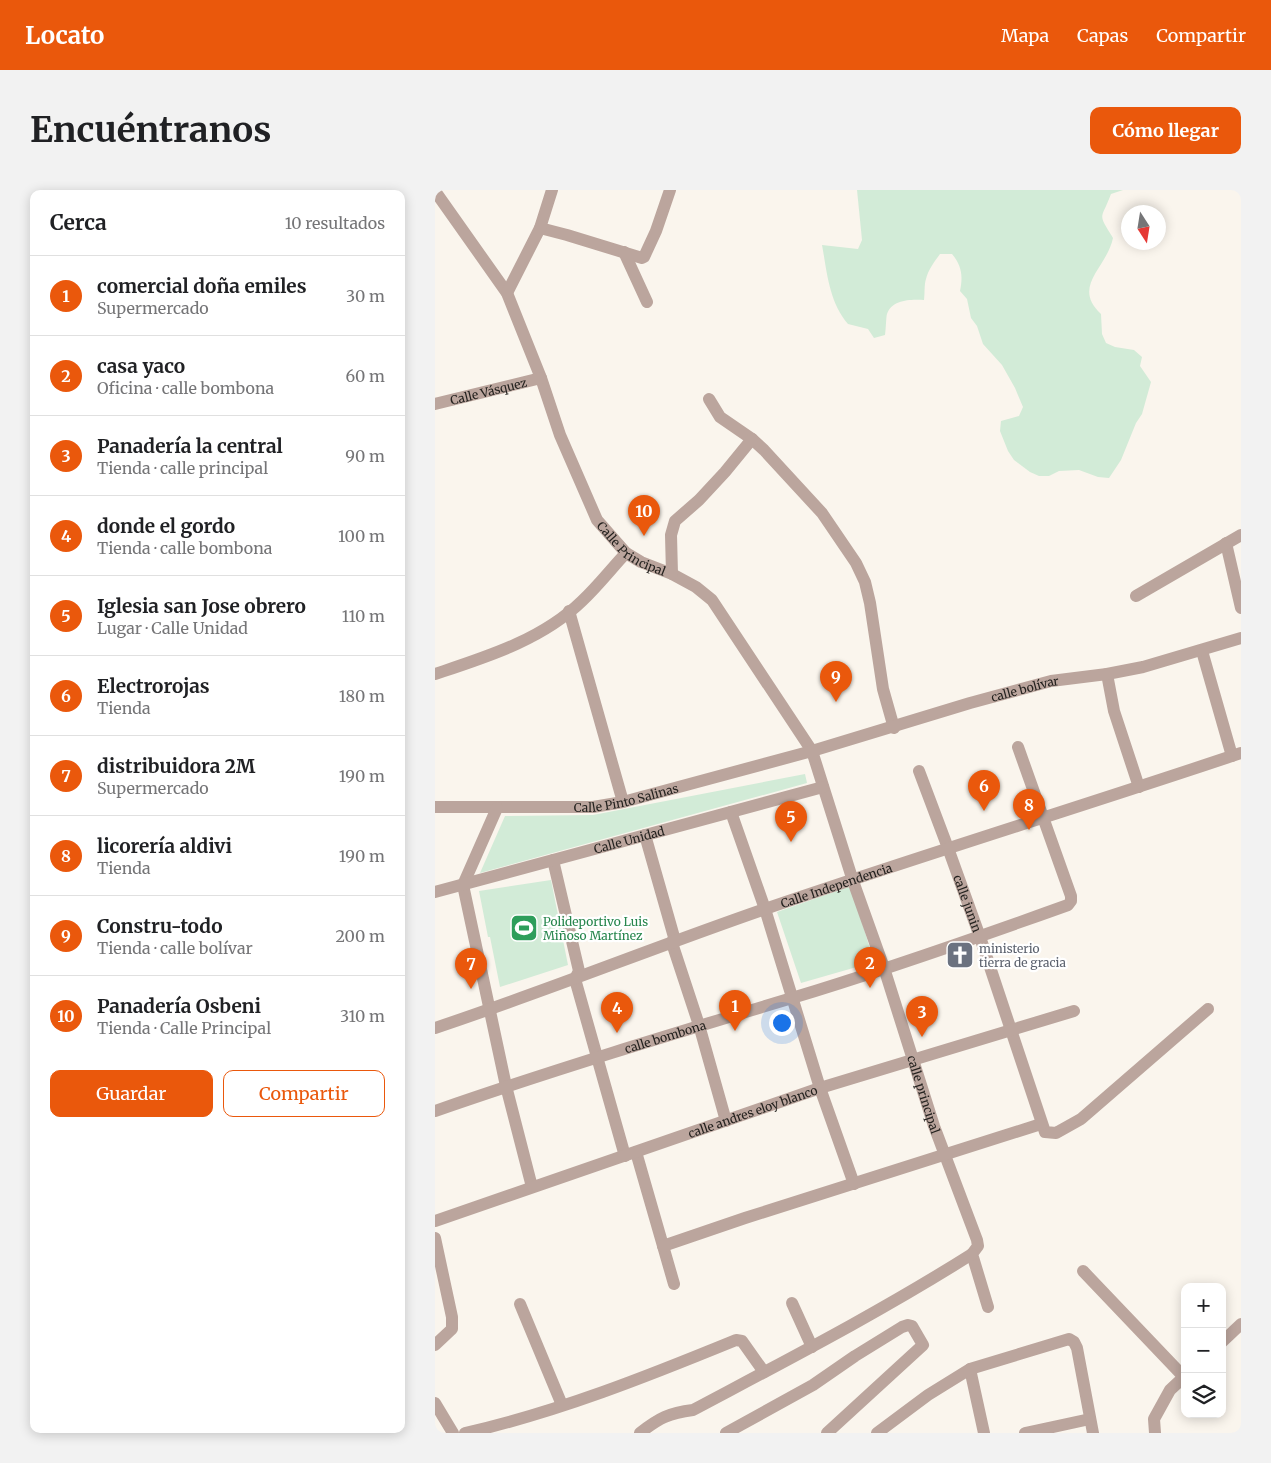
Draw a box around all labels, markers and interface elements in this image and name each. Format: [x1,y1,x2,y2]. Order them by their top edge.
text: Locato [25,20,104,51]
text: Mapa [1001,24,1049,47]
text: Capas [1077,24,1128,47]
text: Compartir [1156,24,1246,47]
button: Cómo llegar [1090,107,1241,154]
text: Encuéntranos [30,108,271,152]
north arrow [1121,205,1166,250]
text: Cerca [50,209,107,236]
text: 10 resultados [285,213,385,233]
text: comercial doña emiles [97,274,306,298]
text: 1 [62,286,70,306]
text: 30 m [346,286,385,306]
text: Supermercado [97,298,209,318]
text: casa yaco [97,354,185,378]
text: 2 [61,366,71,386]
text: 60 m [345,366,385,386]
street label: Calle Vásquez [449,374,529,408]
text: Oficina · calle bombona [97,378,274,398]
text: Panadería la central [97,434,283,458]
text: 3 [61,446,71,466]
text: 90 m [345,446,385,466]
text: Tienda · calle principal [97,458,268,478]
pin: 10 [628,495,660,536]
text: donde el gordo [97,514,235,538]
street label: Calle Principal [594,518,668,579]
text: 4 [61,526,71,546]
text: 100 m [338,526,385,546]
text: Tienda · calle bombona [97,538,272,558]
text: Iglesia san Jose obrero [97,594,306,618]
text: 5 [61,606,71,626]
text: 110 m [342,606,385,626]
text: Lugar · Calle Unidad [97,618,248,638]
pin: 9 [820,661,852,702]
street label: calle bolívar [989,673,1060,704]
text: Electrorojas [97,674,210,698]
text: 6 [61,686,71,706]
text: 180 m [339,686,385,706]
text: Tienda [97,698,151,718]
text: distribuidora 2M [97,754,255,778]
text: 7 [61,766,71,786]
text: 190 m [339,766,385,786]
pin: 6 [968,770,1000,811]
text: Supermercado [97,778,209,798]
street label: Calle Pinto Salinas [574,780,680,815]
pin: 8 [1013,789,1045,830]
pin: 5 [775,801,807,842]
street label: Calle Unidad [592,823,666,856]
text: licorería aldivi [97,834,232,858]
text: 8 [61,846,71,866]
text: 190 m [339,846,385,866]
text: Tienda [97,858,151,878]
street label: Calle Independencia [779,859,895,911]
street label: calle junin [951,872,985,934]
sports icon: Polideportivo Luis Miñoso Martínez [509,913,539,943]
text: Constru-todo [97,914,222,938]
place label: Polideportivo Luis Miñoso Martínez [543,914,648,943]
text: 9 [61,926,71,946]
text: 200 m [335,926,385,946]
text: Tienda · calle bolívar [97,938,253,958]
church icon: ministerio tierra de gracia [945,940,975,970]
place label: ministerio tierra de gracia [979,941,1066,970]
pin: 2 [854,947,886,988]
pin: 7 [455,948,487,989]
pin: 1 [719,990,751,1031]
pin: 4 [601,992,633,1033]
text: Panadería Osbeni [97,994,261,1018]
pin: 3 [906,996,938,1037]
text: 10 [57,1006,75,1026]
text: 310 m [340,1006,385,1026]
your location [769,1010,795,1036]
street label: calle bombona [623,1017,708,1056]
text: Tienda · Calle Principal [97,1018,271,1038]
street label: calle principal [905,1053,944,1136]
button: Guardar [50,1070,213,1117]
button: Compartir [223,1070,385,1117]
street label: calle andres eloy blanco [686,1082,819,1141]
map controls [1181,1283,1226,1418]
button: + [1181,1283,1226,1328]
button: − [1181,1328,1226,1373]
button: layers [1181,1373,1226,1418]

